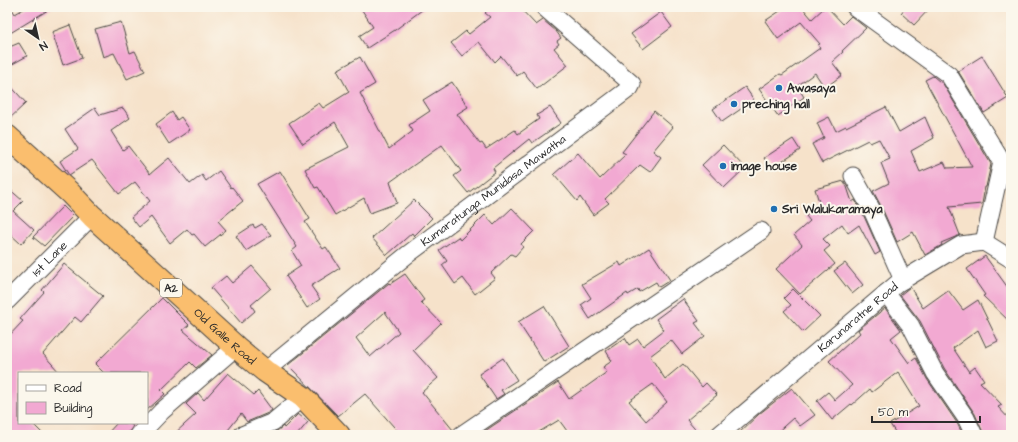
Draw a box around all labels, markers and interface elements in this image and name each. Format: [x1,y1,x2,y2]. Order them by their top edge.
north arrow [18,18,58,58]
text: N [36,38,50,54]
place label: Awasaya [787,80,836,98]
marker: Awasaya [774,83,784,93]
place label: preching hall [742,96,810,115]
marker: preching hall [729,99,739,109]
street label: Kumaratunga Munidasa Mawatha [417,131,570,251]
place label: image house [731,158,798,177]
marker: image house [718,161,728,171]
place label: Sri Walukaramaya [781,201,884,219]
marker: Sri Walukaramaya [769,204,779,214]
street label: 1st Lane [28,237,72,281]
road number: A2 [160,279,182,297]
street label: Karunaratne Road [814,279,902,357]
street label: Old Galle Road [190,304,259,369]
legend [18,372,148,424]
text: Road [54,380,82,397]
scale bar [872,398,980,424]
text: Building [54,400,92,418]
text: 50 m [878,404,909,421]

